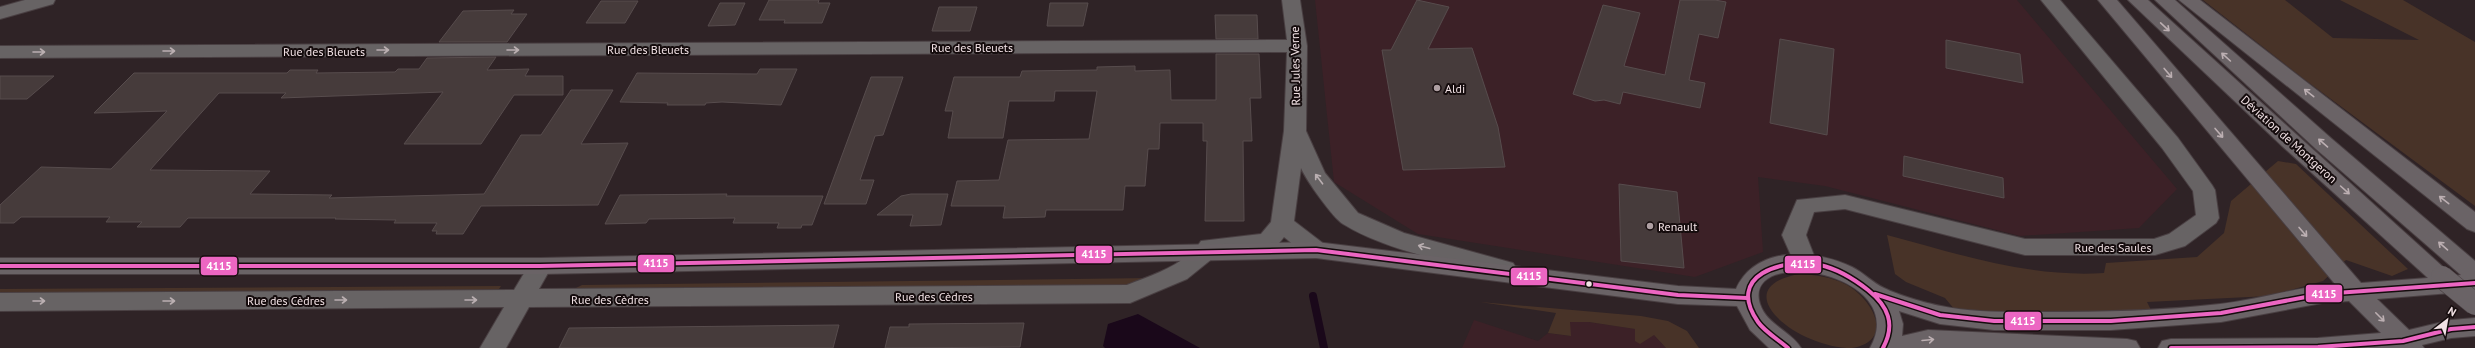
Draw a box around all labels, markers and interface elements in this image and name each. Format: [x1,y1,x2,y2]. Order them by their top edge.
one-way arrow [2160,22,2170,31]
street label: Rue Jules Verne [1287,26,1303,106]
street label: Rue des Bleuets [931,40,1013,55]
street label: Rue des Bleuets [607,42,689,57]
street label: Rue des Bleuets [283,44,365,59]
one-way arrow [376,46,389,54]
one-way arrow [506,46,519,54]
one-way arrow [32,48,45,56]
one-way arrow [162,48,175,55]
one-way arrow [2221,52,2231,62]
one-way arrow [2163,67,2172,78]
place label: Aldi [1445,81,1465,96]
marker: Aldi [1432,83,1442,93]
one-way arrow [2304,89,2315,97]
street label: Déviation de Montgeron [2238,92,2340,186]
one-way arrow [2214,127,2223,138]
one-way arrow [2318,139,2328,148]
one-way arrow [1315,174,1323,185]
one-way arrow [2339,185,2350,194]
one-way arrow [2439,195,2450,204]
place label: Renault [1658,219,1697,234]
marker: Renault [1645,221,1655,231]
one-way arrow [2299,226,2308,237]
street label: Rue des Saules [2074,240,2152,255]
one-way arrow [2438,242,2448,251]
one-way arrow [1418,243,1431,250]
line badge: 4115 [1075,245,1113,264]
text: 4115 [1082,247,1106,261]
line badge: 4115 [637,254,675,273]
line badge: 4115 [1784,255,1822,274]
line badge: 4115 [200,256,238,276]
text: 4115 [644,256,668,270]
text: 4115 [1791,257,1815,271]
text: 4115 [207,259,231,273]
line badge: 4115 [1510,267,1548,286]
text: 4115 [1517,269,1541,283]
unlabelled marker [1584,279,1594,289]
line badge: 4115 [2305,284,2343,303]
text: 4115 [2312,287,2336,301]
street label: Rue des Cèdres [895,289,973,304]
street label: Rue des Cèdres [571,292,649,307]
street label: Rue des Cèdres [247,293,325,308]
one-way arrow [334,296,347,304]
one-way arrow [464,296,477,303]
one-way arrow [162,297,175,305]
one-way arrow [32,298,45,305]
north arrow [2427,300,2467,340]
text: N [2445,304,2459,319]
line badge: 4115 [2004,311,2042,331]
one-way arrow [2375,312,2384,322]
text: 4115 [2011,314,2035,328]
one-way arrow [1921,336,1934,344]

